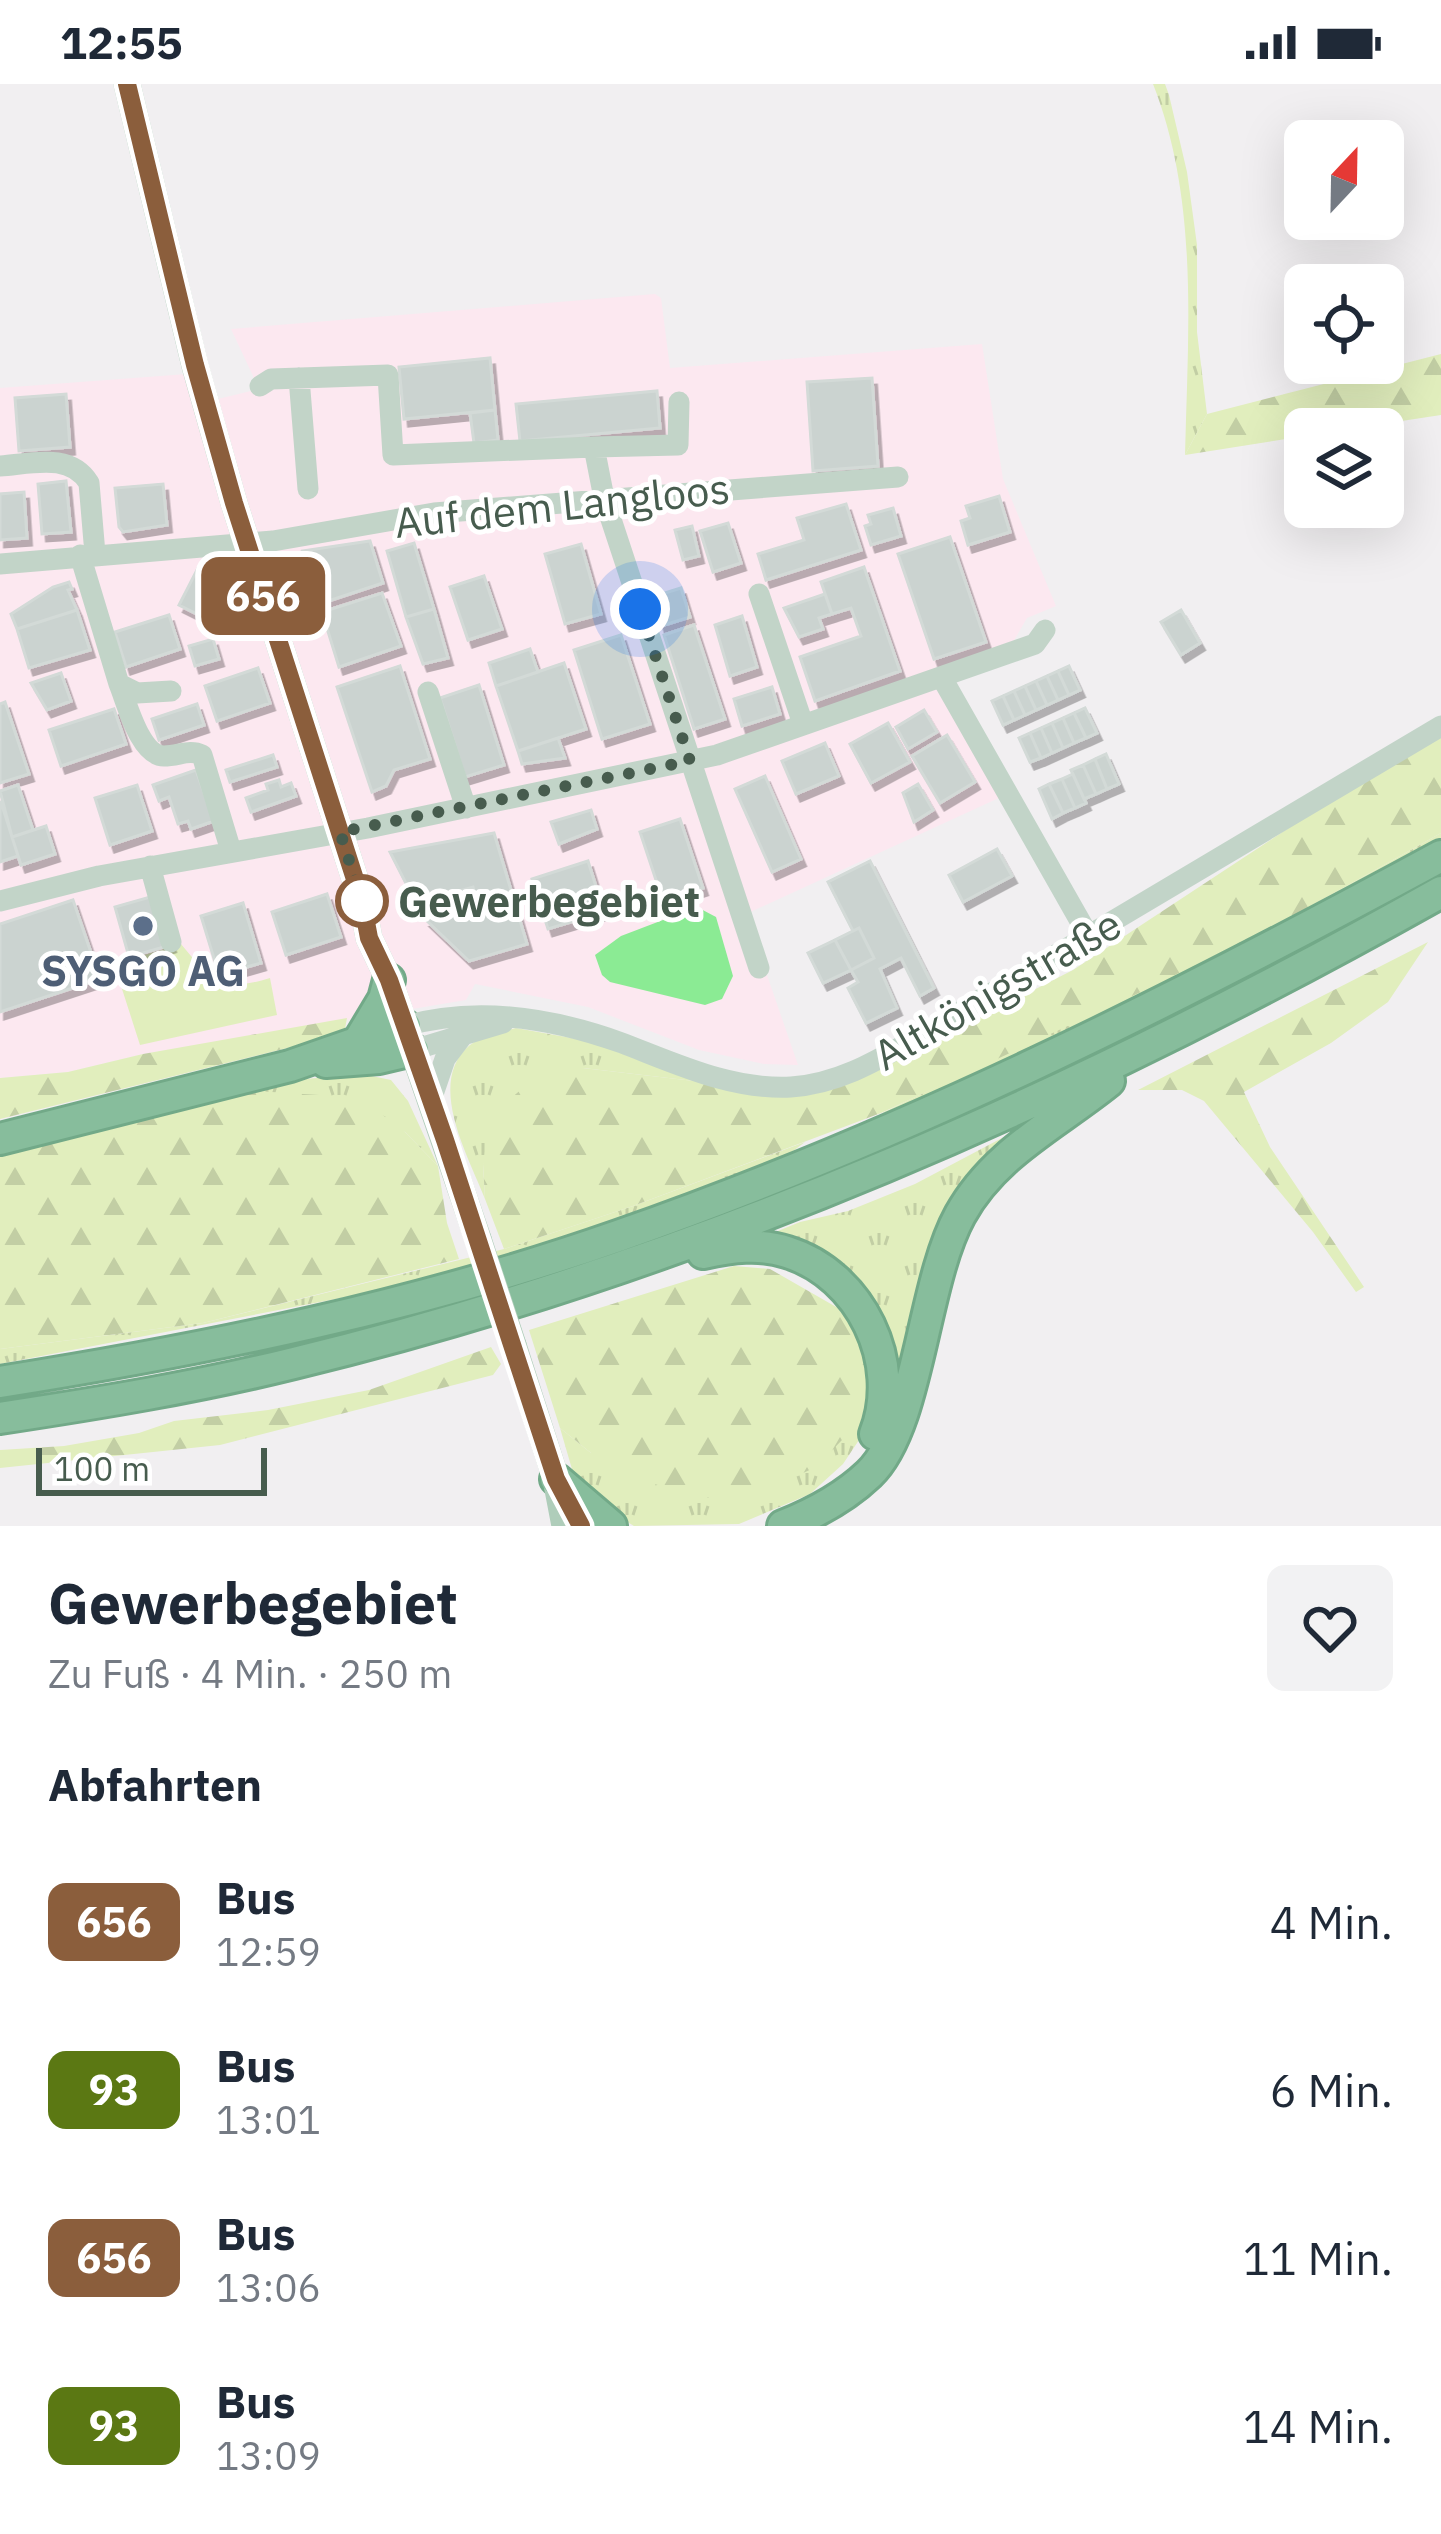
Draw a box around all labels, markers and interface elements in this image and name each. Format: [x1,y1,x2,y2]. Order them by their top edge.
text: 12:55 [60,13,183,71]
north arrow [1284,120,1404,240]
map controls [1284,120,1404,528]
button: locate [1284,264,1404,384]
button: layers [1284,408,1404,528]
street label: Auf dem Langloos [392,460,732,550]
line badge: 656 [194,557,332,635]
text: 656 [225,568,301,623]
your location [610,579,670,639]
place label: Gewerbegebiet [398,874,700,929]
marker: Gewerbegebiet [337,876,387,926]
street label: Altkönigstraße [863,896,1131,1082]
marker: SYSGO AG [130,913,156,939]
place label: SYSGO AG [41,943,245,998]
scale bar [36,1442,267,1495]
text: 100 m [54,1447,150,1490]
button: heart [1267,1565,1393,1691]
text: Gewerbegebiet [48,1566,458,1640]
text: Zu Fuß · 4 Min. · 250 m [48,1648,452,1699]
text: Abfahrten [48,1755,262,1813]
text: Bus [216,1868,296,1926]
text: 4 Min. [1270,1893,1393,1951]
text: 656 [76,1894,152,1949]
text: 12:59 [216,1926,321,1977]
text: Bus [216,2036,296,2094]
text: 6 Min. [1270,2061,1393,2119]
text: 93 [89,2062,139,2117]
text: 13:01 [216,2094,321,2145]
text: Bus [216,2204,296,2262]
text: 11 Min. [1243,2229,1393,2287]
text: 656 [76,2230,152,2285]
text: 13:06 [216,2262,321,2313]
text: Bus [216,2372,296,2430]
text: 14 Min. [1243,2397,1393,2455]
text: 93 [89,2398,139,2453]
text: 13:09 [216,2430,321,2481]

